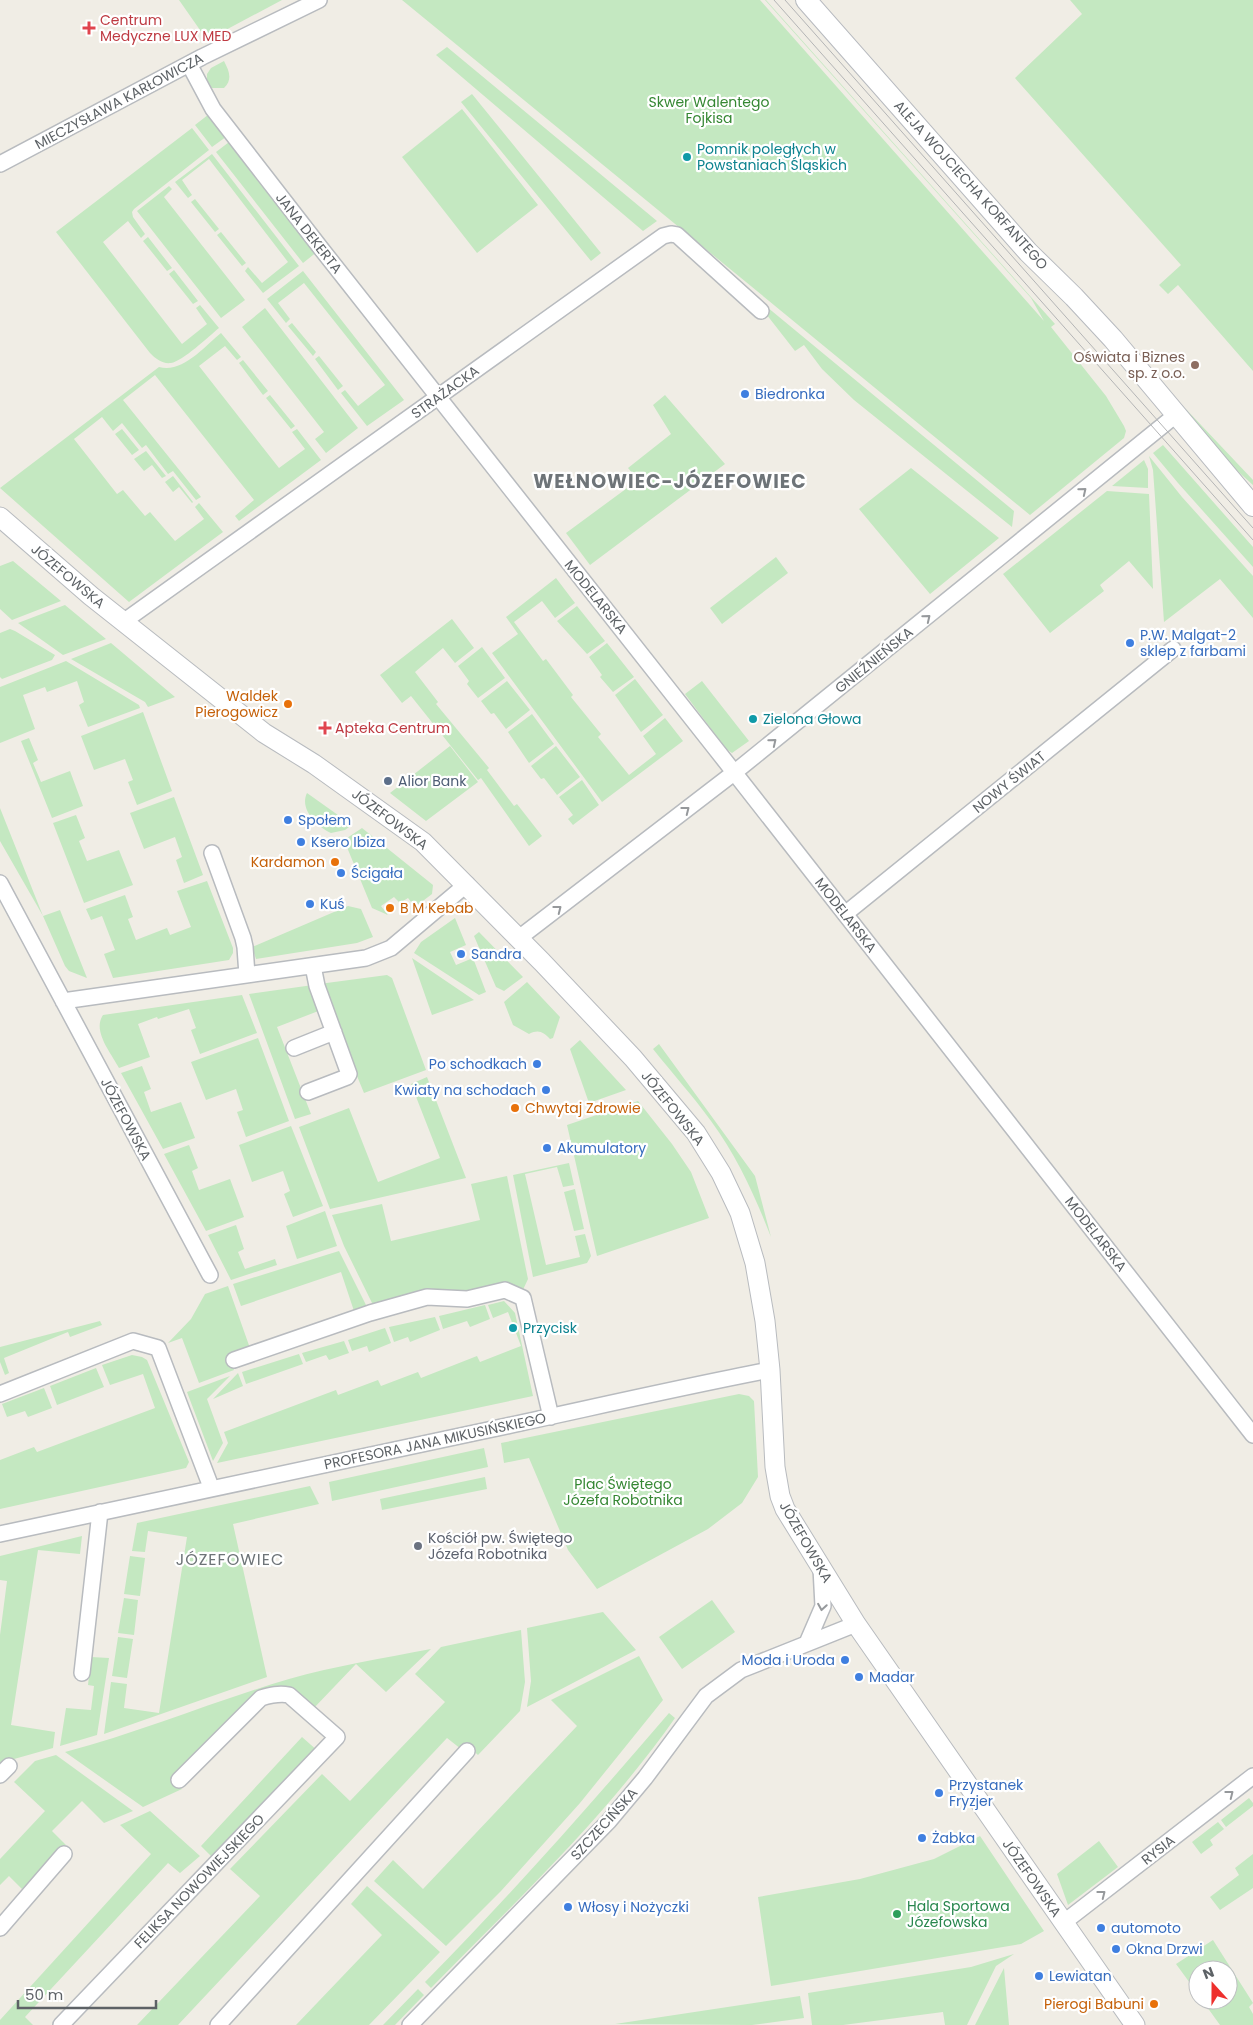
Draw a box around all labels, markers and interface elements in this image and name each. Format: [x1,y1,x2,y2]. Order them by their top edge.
place label: Centrum Medyczne LUX MED [100,10,231,46]
marker: Centrum Medyczne LUX MED [82,21,96,35]
street label: MIECZYSŁAWA KARŁOWICZA [31,48,207,154]
park label: Skwer Walentego Fojkisa [649,92,770,128]
street label: ALEJA WOJCIECHA KORFANTEGO [890,96,1052,274]
place label: Pomnik poległych w Powstaniach Śląskich [697,139,847,175]
marker: Pomnik poległych w Powstaniach Śląskich [681,151,693,163]
street label: JANA DEKERTA [271,188,347,278]
place label: Oświata i Biznes sp. z o.o. [1073,347,1185,383]
marker: Oświata i Biznes sp. z o.o. [1189,359,1201,371]
street label: STRAŻACKA [407,361,483,423]
place label: Biedronka [755,384,825,404]
marker: Biedronka [739,388,751,400]
district label: WEŁNOWIEC-JÓZEFOWIEC [533,468,807,495]
one-way arrow [1077,489,1086,497]
street label: JÓZEFOWSKA [27,539,109,613]
street label: MODELARSKA [560,556,632,638]
one-way arrow [921,615,930,624]
street label: GNIEŹNIEŃSKA [831,622,917,698]
place label: P.W. Malgat-2 sklep z farbami [1140,625,1246,661]
marker: P.W. Malgat-2 sklep z farbami [1124,637,1136,649]
place label: Waldek Pierogowicz [195,686,279,722]
marker: Waldek Pierogowicz [282,698,294,710]
place label: Zielona Głowa [763,709,862,729]
marker: Zielona Głowa [747,713,759,725]
place label: Apteka Centrum [335,718,450,738]
marker: Apteka Centrum [319,722,331,734]
one-way arrow [767,739,776,747]
street label: NOWY ŚWIAT [968,746,1050,818]
place label: Alior Bank [398,771,467,791]
marker: Alior Bank [382,775,394,787]
street label: JÓZEFOWSKA [348,784,432,854]
one-way arrow [681,806,690,815]
place label: Społem [298,810,351,830]
marker: Społem [282,814,294,826]
place label: Ksero Ibiza [311,832,385,852]
marker: Ksero Ibiza [295,836,307,848]
place label: Kardamon [251,852,325,872]
marker: Kardamon [329,856,341,868]
place label: Ścigała [351,863,403,883]
marker: Ścigała [335,867,347,879]
street label: MODELARSKA [810,873,882,957]
place label: Kuś [320,894,345,914]
marker: Kuś [304,898,316,910]
place label: B M Kebab [400,898,474,918]
marker: B M Kebab [384,902,396,914]
one-way arrow [552,906,561,914]
place label: Sandra [471,944,522,964]
marker: Sandra [455,948,467,960]
place label: Po schodkach [429,1054,527,1074]
marker: Po schodkach [531,1058,543,1070]
street label: JÓZEFOWSKA [637,1066,709,1150]
street label: JÓZEFOWSKA [96,1074,156,1164]
place label: Kwiaty na schodach [394,1080,536,1100]
marker: Kwiaty na schodach [540,1084,552,1096]
place label: Chwytaj Zdrowie [525,1098,641,1118]
marker: Chwytaj Zdrowie [509,1102,521,1114]
place label: Akumulatory [557,1138,646,1158]
marker: Akumulatory [541,1142,553,1154]
street label: MODELARSKA [1060,1192,1132,1276]
place label: Przycisk [523,1318,578,1338]
marker: Przycisk [507,1322,519,1334]
street label: PROFESORA JANA MIKUSIŃSKIEGO [322,1408,548,1474]
park label: Plac Świętego Józefa Robotnika [563,1474,683,1510]
street label: JÓZEFOWSKA [775,1498,837,1586]
place label: Kościół pw. Świętego Józefa Robotnika [428,1528,572,1564]
marker: Kościół pw. Świętego Józefa Robotnika [412,1540,424,1552]
district label: JÓZEFOWIEC [176,1548,284,1571]
one-way arrow [817,1602,827,1611]
place label: Moda i Uroda [742,1650,835,1670]
marker: Moda i Uroda [839,1654,851,1666]
place label: Madar [869,1667,915,1687]
marker: Madar [853,1671,865,1683]
place label: Przystanek Fryzjer [949,1775,1024,1811]
street label: SZCZECIŃSKA [566,1783,642,1865]
marker: Przystanek Fryzjer [933,1787,945,1799]
one-way arrow [1224,1791,1234,1800]
street label: FELIKSA NOWOWIEJSKIEGO [129,1809,269,1953]
place label: Żabka [932,1828,975,1848]
street label: RYSIA [1137,1830,1179,1870]
marker: Żabka [916,1832,928,1844]
street label: JÓZEFOWSKA [998,1835,1066,1921]
one-way arrow [1096,1891,1106,1900]
place label: Hala Sportowa Józefowska [907,1896,1010,1932]
place label: Włosy i Nożyczki [578,1897,689,1917]
marker: Włosy i Nożyczki [562,1901,574,1913]
marker: Hala Sportowa Józefowska [891,1908,903,1920]
place label: automoto [1111,1918,1181,1938]
marker: automoto [1095,1922,1107,1934]
place label: Okna Drzwi [1126,1939,1203,1959]
marker: Okna Drzwi [1110,1943,1122,1955]
north arrow [1188,1960,1238,2010]
text: N [1200,1962,1217,1984]
place label: Lewiatan [1049,1966,1112,1986]
marker: Lewiatan [1033,1970,1045,1982]
scale bar [18,1978,155,2010]
text: 50 m [25,1984,63,2005]
place label: Pierogi Babuni [1044,1994,1144,2014]
marker: Pierogi Babuni [1148,1998,1160,2010]

